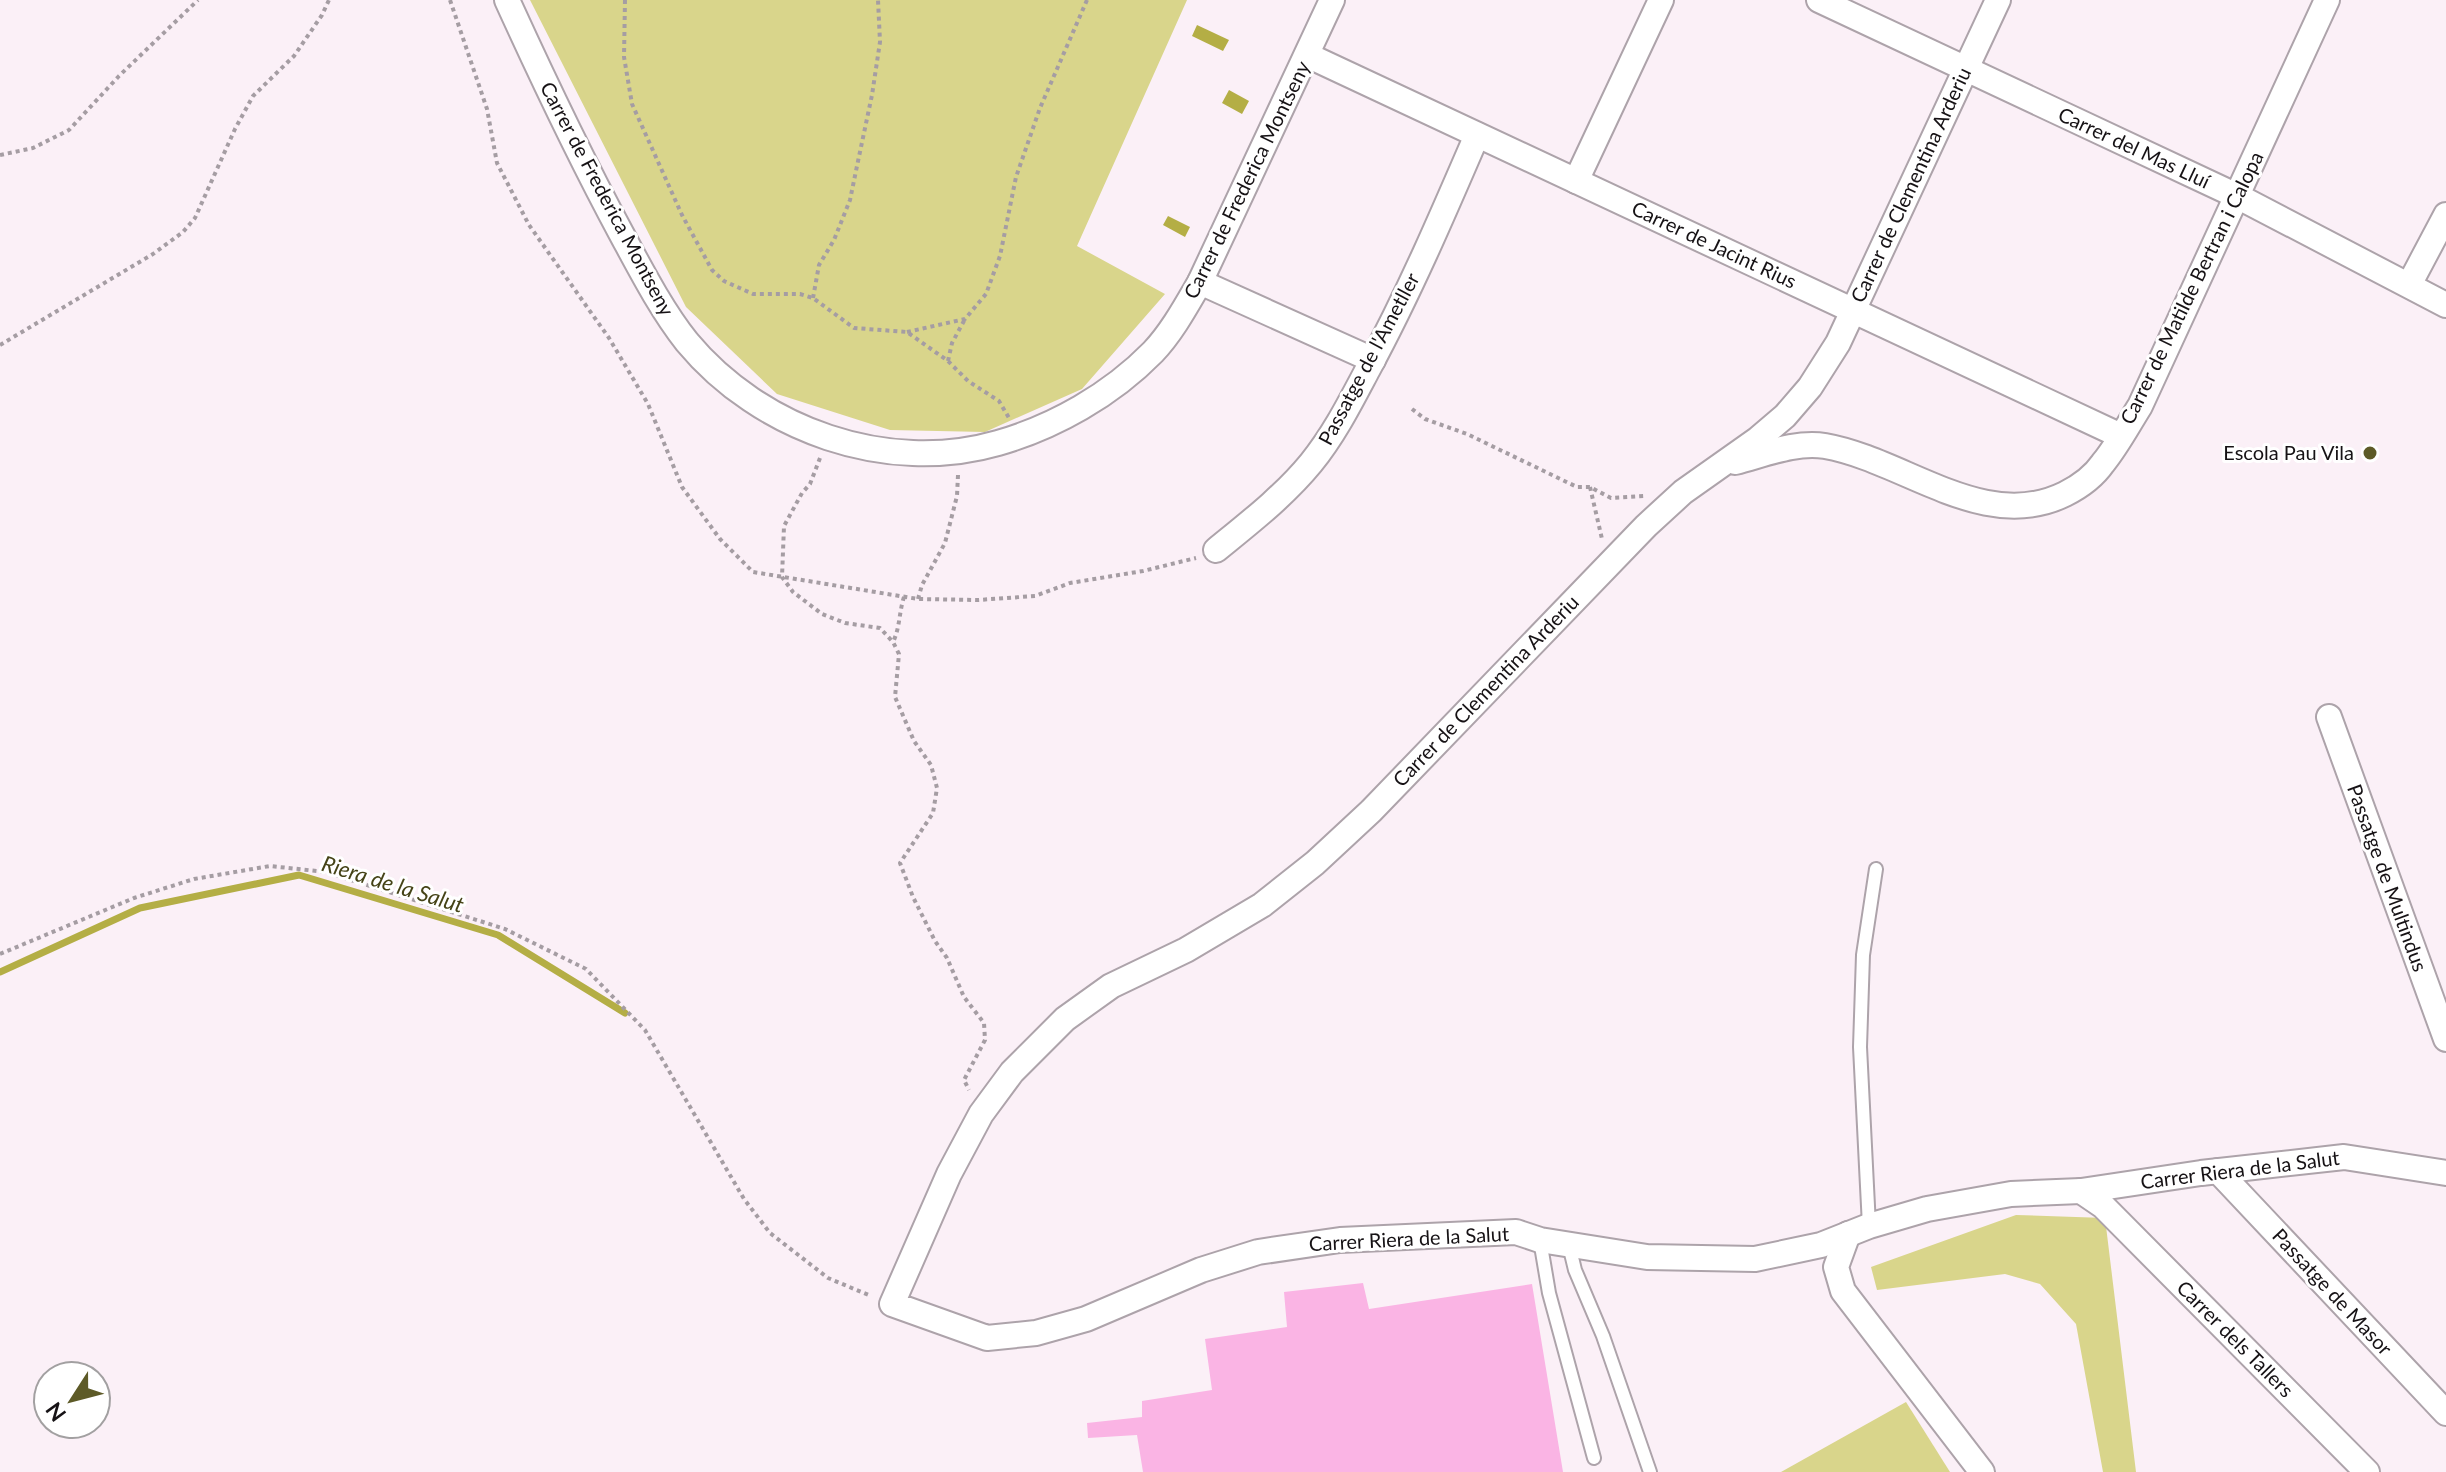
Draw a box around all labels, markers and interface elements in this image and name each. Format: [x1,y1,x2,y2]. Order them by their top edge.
street label: Carrer de Frederica Montseny [1178,56,1314,302]
street label: Carrer de Clementina Arderiu [1845,63,1975,306]
street label: Carrer de Frederica Montseny [536,77,680,320]
street label: Carrer del Mas Lluí [2055,101,2215,193]
street label: Carrer de Matilde Bertran i Calopa [2114,147,2268,428]
street label: Carrer de Jacint Rius [1628,195,1801,293]
street label: Passatge de l'Ametller [1313,268,1424,449]
place label: Escola Pau Vila [2223,440,2354,464]
marker: Escola Pau Vila [2361,444,2379,462]
street label: Carrer de Clementina Arderiu [1387,590,1583,791]
street label: Passatge de Multindus [2343,781,2433,975]
water label: Riera de la Salut [319,849,468,918]
street label: Carrer Riera de la Salut [2139,1145,2341,1193]
street label: Carrer Riera de la Salut [1308,1221,1510,1255]
street label: Passatge de Masor [2268,1223,2398,1360]
street label: Carrer dels Tallers [2172,1275,2299,1402]
north arrow [32,1360,112,1440]
text: N [40,1397,71,1427]

